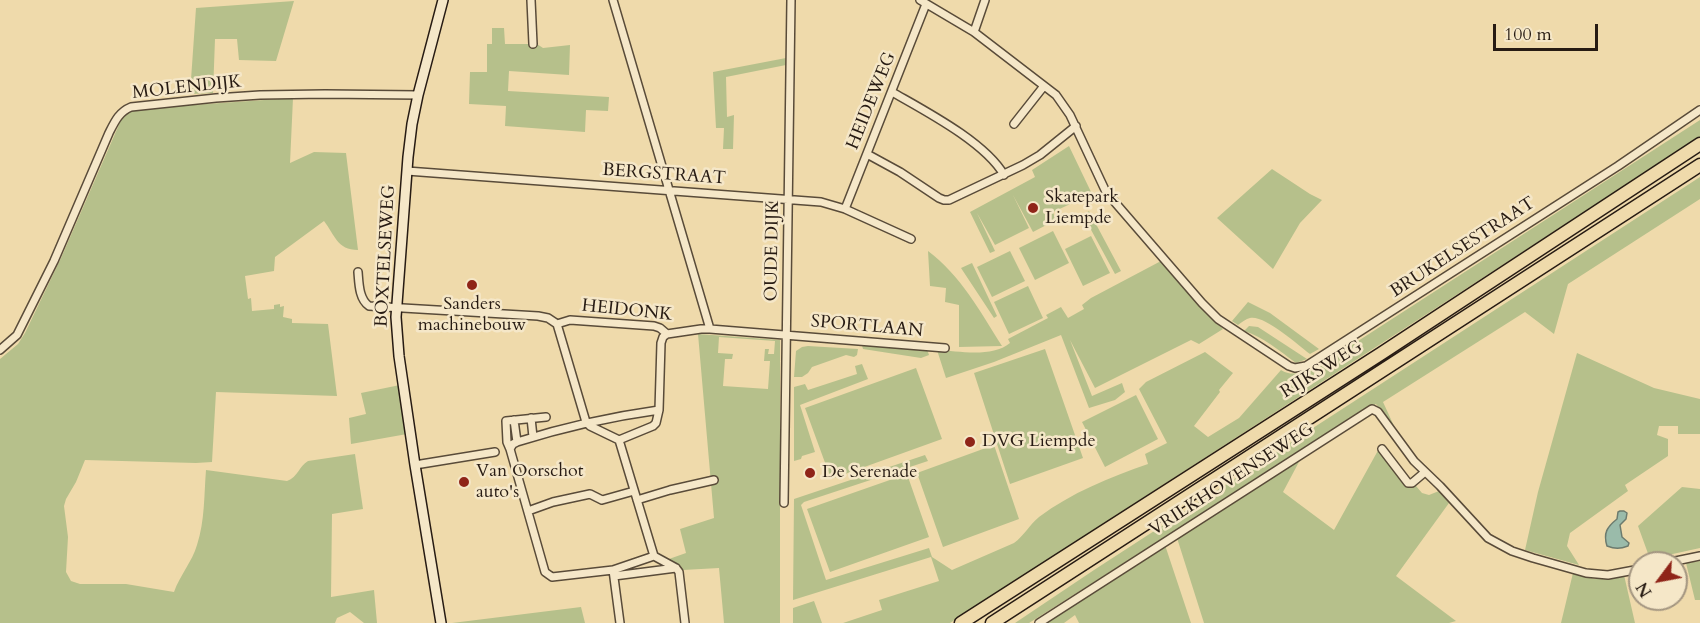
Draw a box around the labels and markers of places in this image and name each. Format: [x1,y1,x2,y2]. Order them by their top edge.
place label: Skatepark Liempde [1045,187,1119,230]
marker: Skatepark Liempde [1026,201,1040,215]
marker: Sanders machinebouw [465,278,479,292]
place label: Sanders machinebouw [418,294,526,336]
place label: DVG Liempde [982,431,1096,453]
marker: DVG Liempde [963,435,977,449]
place label: Van Oorschot auto's [476,461,583,504]
place label: De Serenade [822,462,917,484]
marker: De Serenade [803,466,817,480]
marker: Van Oorschot auto's [457,475,471,489]

